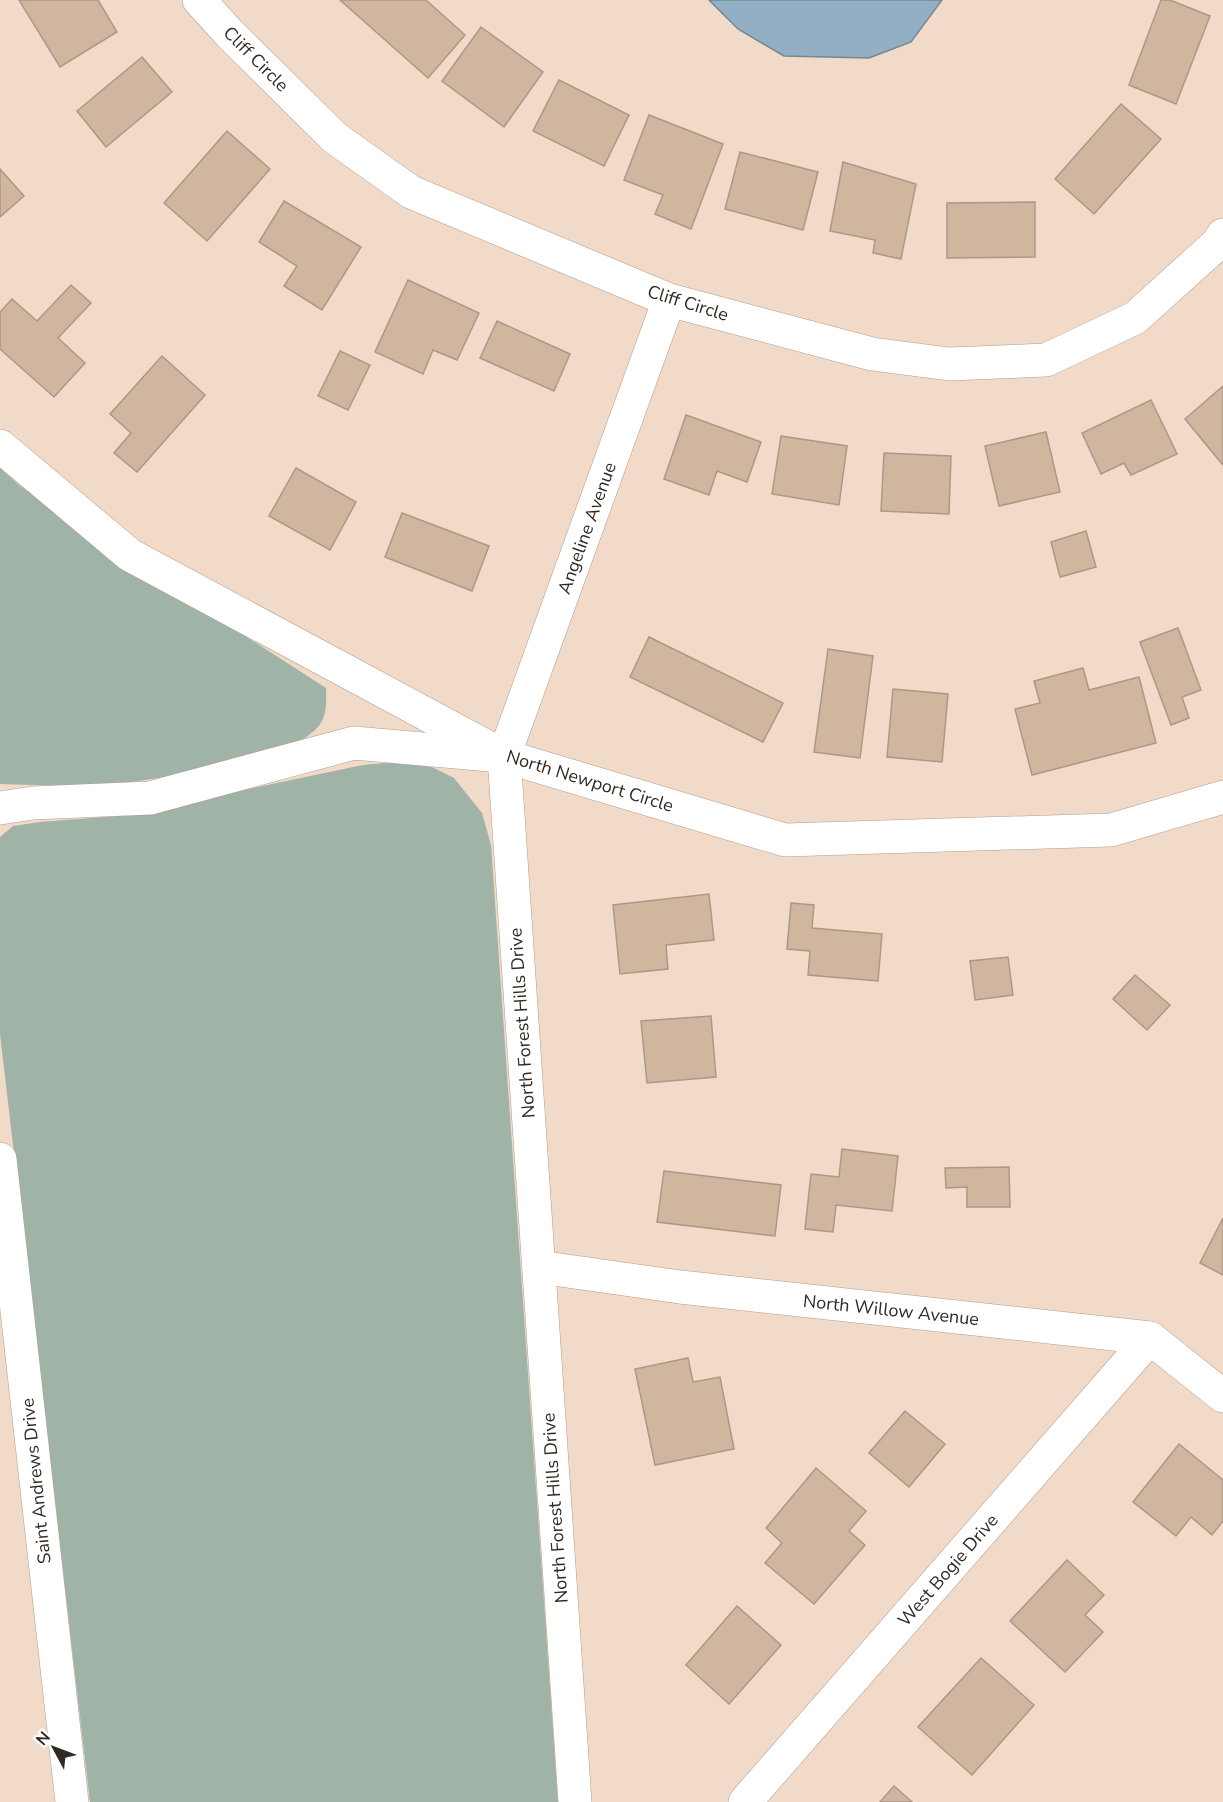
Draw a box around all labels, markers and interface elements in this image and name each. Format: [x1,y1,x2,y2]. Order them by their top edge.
street label: Cliff Circle [218,21,294,97]
street label: Cliff Circle [644,279,732,327]
street label: Angeline Avenue [552,459,622,597]
street label: North Newport Circle [504,744,676,818]
street label: North Forest Hills Drive [503,927,541,1119]
street label: North Willow Avenue [802,1289,980,1331]
street label: Saint Andrews Drive [15,1397,57,1565]
street label: North Forest Hills Drive [536,1412,574,1604]
street label: West Bogie Drive [892,1509,1004,1631]
north arrow [24,1718,84,1778]
text: N [31,1727,56,1751]

